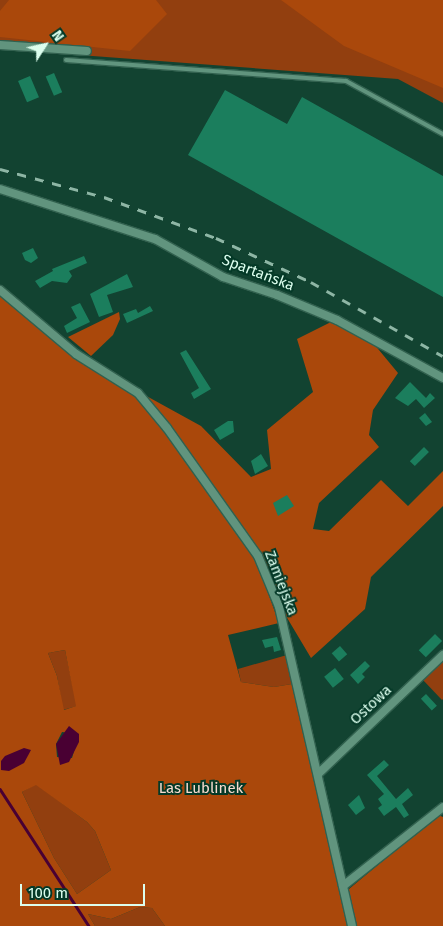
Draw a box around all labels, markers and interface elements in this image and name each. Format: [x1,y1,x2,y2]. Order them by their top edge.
north arrow [20,20,70,70]
text: N [48,27,67,45]
street label: Spartańska [219,251,297,295]
street label: Zamiejska [260,548,302,618]
street label: Ostowa [347,681,395,729]
park label: Las Lublinek [159,780,243,798]
scale bar [22,874,148,906]
text: 100 m [28,884,68,902]

